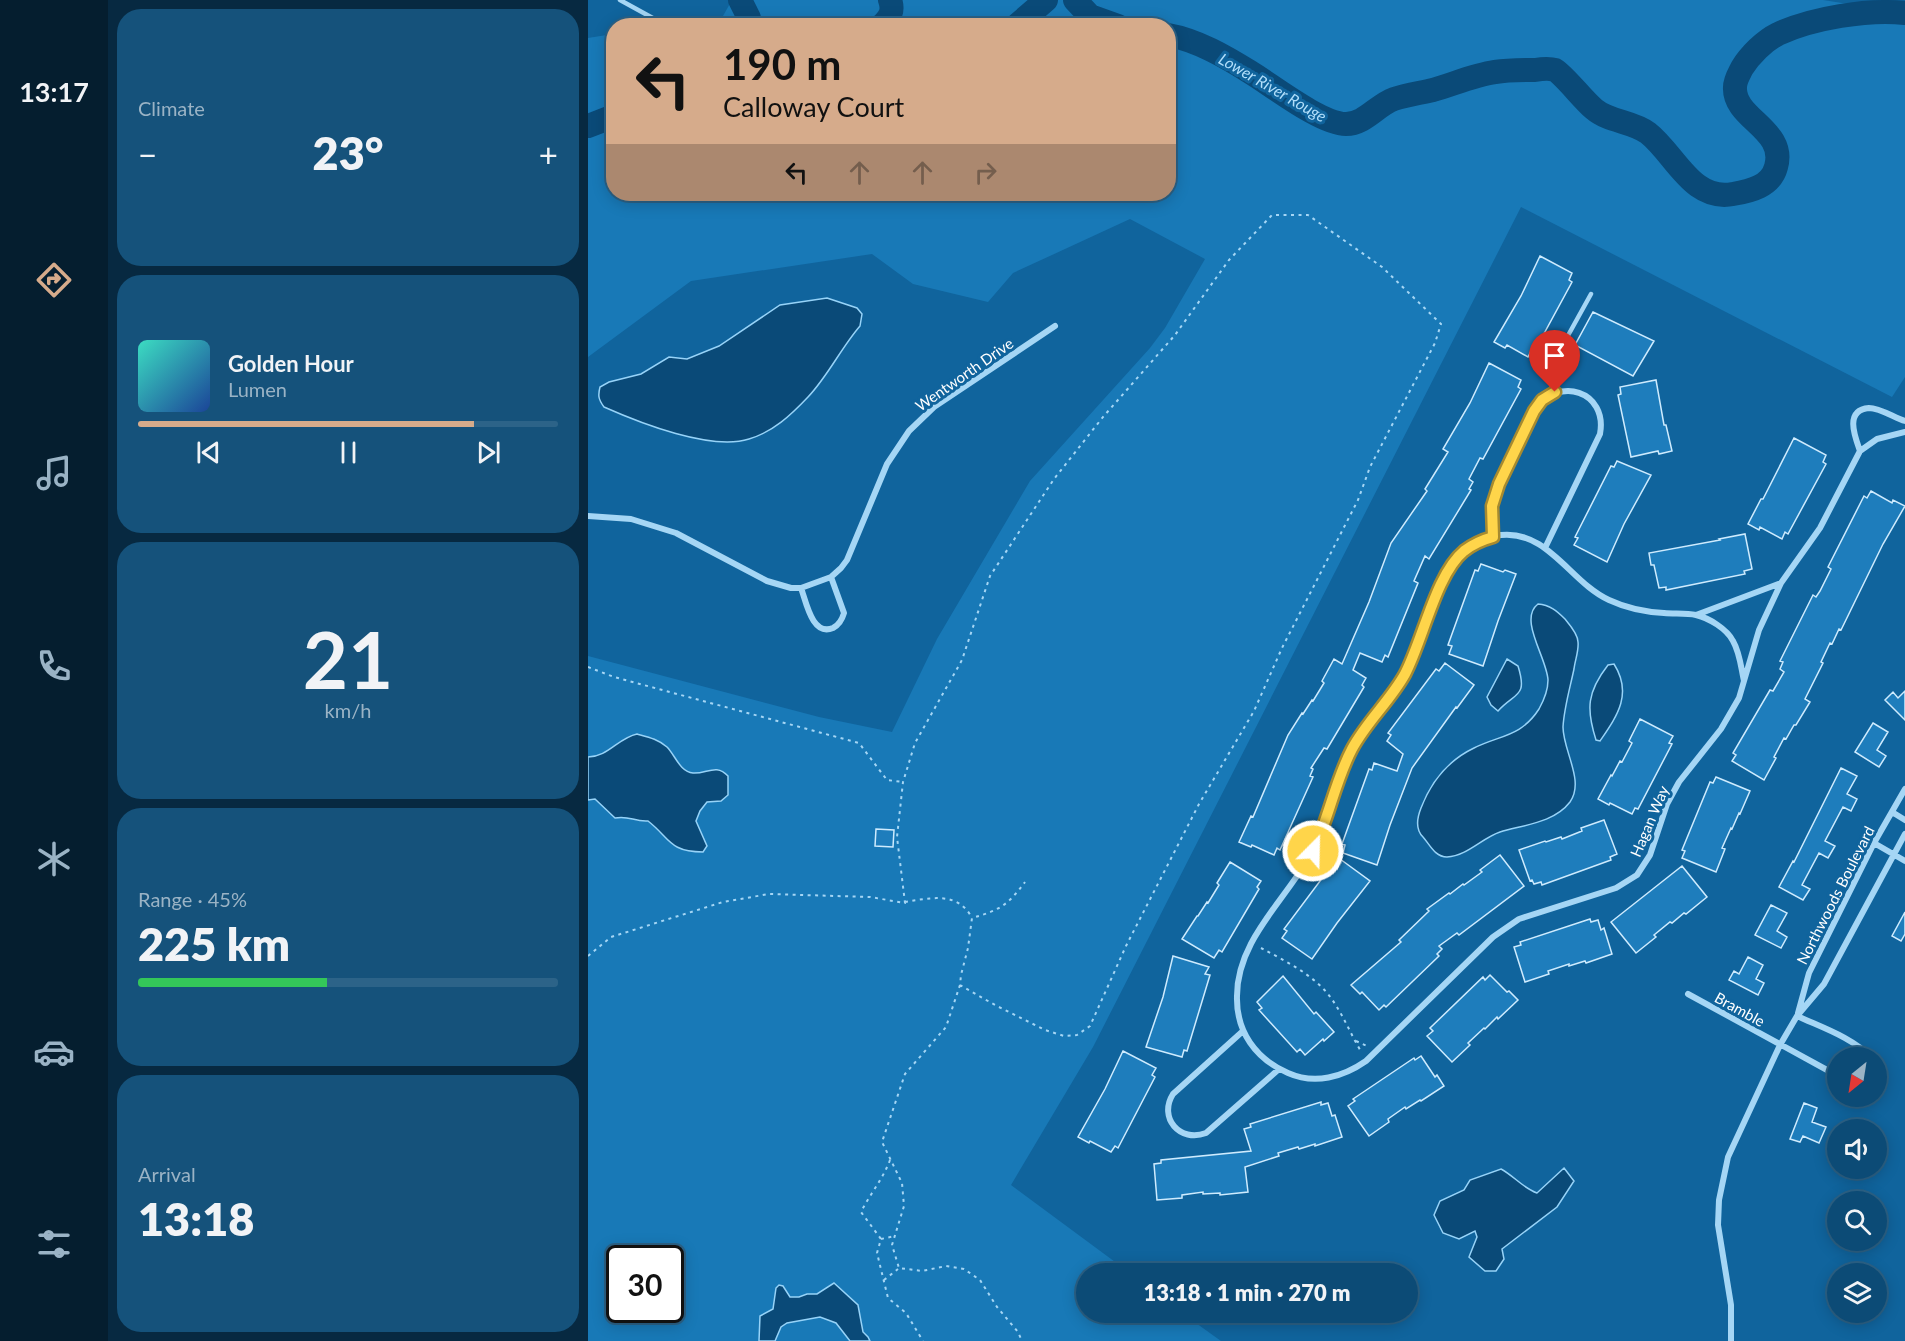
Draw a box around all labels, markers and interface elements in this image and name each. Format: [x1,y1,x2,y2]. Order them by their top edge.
text: 190 m [723,39,841,89]
icon: left [624,42,702,120]
water label: Lower River Rouge [1216,49,1330,126]
text: 13:17 [19,75,89,108]
text: Calloway Court [723,90,904,123]
text: Climate [138,96,205,120]
text: 23° [313,126,383,180]
text: − [138,134,157,174]
text: + [539,134,558,174]
icon: left [780,156,813,189]
icon: ahead [843,156,876,189]
icon: ahead [906,156,939,189]
icon: right [969,156,1002,189]
icon: directions [33,259,75,301]
pin [1529,330,1580,392]
street label: Wentworth Drive [912,334,1016,414]
icon: arrive [1538,339,1571,372]
text: Golden Hour [228,350,354,377]
text: Lumen [228,377,287,401]
icon: previous [192,436,225,469]
icon: pause [332,436,365,469]
icon: next [472,436,505,469]
icon: music [33,452,75,494]
text: 21 [303,612,393,706]
icon: phone [33,645,75,687]
text: km/h [325,698,371,722]
street label: Hagan Way [1626,782,1672,859]
position arrow [1281,819,1345,883]
street label: Northwoods Boulevard [1792,823,1878,967]
icon: climate [33,838,75,880]
text: Range · 45% [138,887,247,911]
text: 225 km [138,917,290,971]
street label: Bramble [1712,988,1768,1030]
icon: car [33,1031,75,1073]
north arrow [1827,1047,1887,1107]
map controls [1827,1047,1887,1323]
button: sound [1827,1119,1887,1179]
text: Arrival [138,1162,196,1186]
button: search [1827,1191,1887,1251]
text: 13:18 [138,1192,254,1246]
icon: filters [33,1223,75,1265]
speed limit sign: 30 [606,1245,684,1323]
button: layers [1827,1263,1887,1323]
text: 13:18 · 1 min · 270 m [1144,1279,1350,1306]

